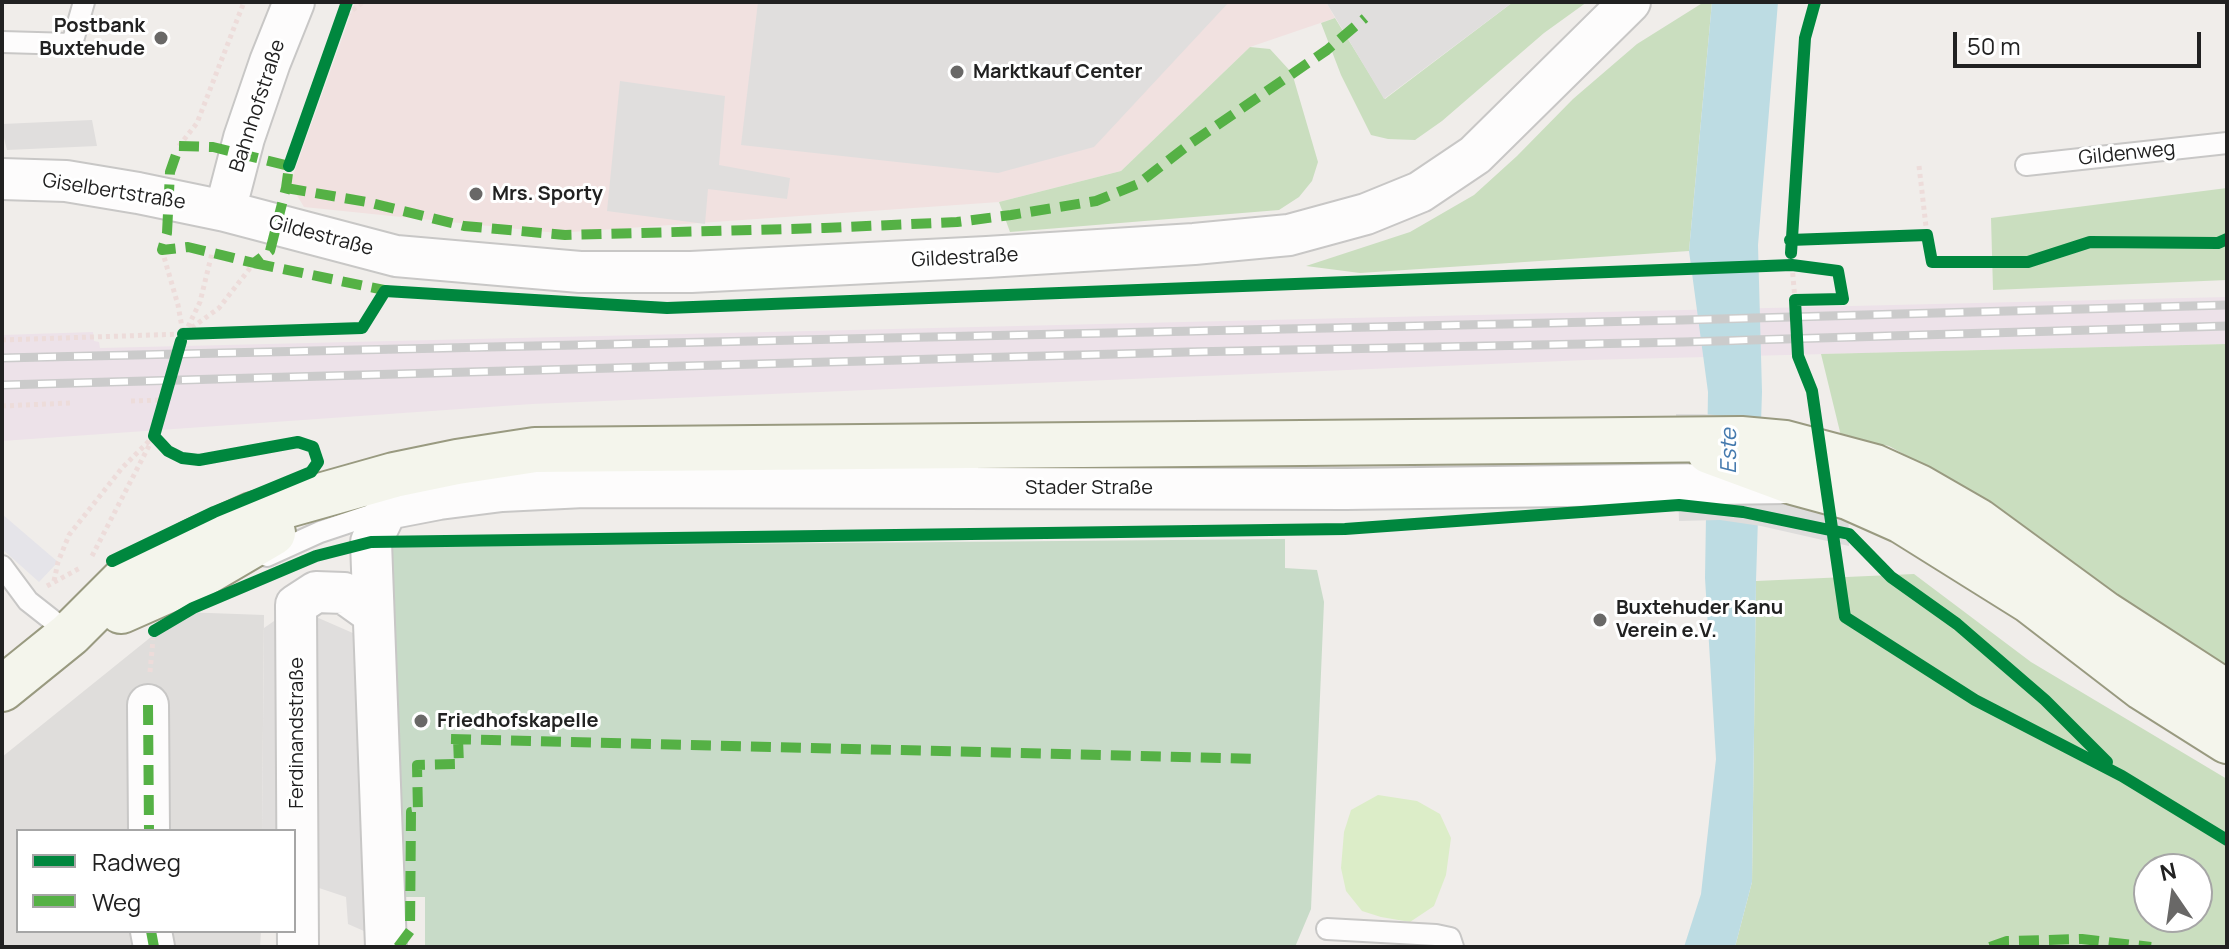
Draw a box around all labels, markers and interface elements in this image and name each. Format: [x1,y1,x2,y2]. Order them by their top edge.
place label: Postbank Buxtehude [39,14,145,61]
scale bar [1957,16,2205,66]
marker: Postbank Buxtehude [152,29,170,47]
text: 50 m [1967,29,2021,62]
street label: Bahnhofstraße [225,37,291,175]
place label: Marktkauf Center [973,60,1143,84]
marker: Marktkauf Center [948,63,966,81]
street label: Gildenweg [2077,137,2177,171]
street label: Giselbertstraße [41,169,187,215]
place label: Mrs. Sporty [492,182,603,206]
marker: Mrs. Sporty [467,185,485,203]
street label: Gildestraße [266,211,376,261]
street label: Gildestraße [911,243,1019,273]
water label: Este [1717,428,1743,474]
street label: Stader Straße [1025,476,1153,500]
place label: Buxtehuder Kanu Verein e.V. [1616,596,1783,643]
marker: Buxtehuder Kanu Verein e.V. [1591,611,1609,629]
street label: Ferdinandstraße [285,657,309,809]
place label: Friedhofskapelle [437,709,599,733]
marker: Friedhofskapelle [412,712,430,730]
legend [16,829,296,933]
text: Radweg [92,845,181,878]
north arrow [2133,853,2213,933]
text: N [2157,855,2179,888]
text: Weg [92,885,141,918]

